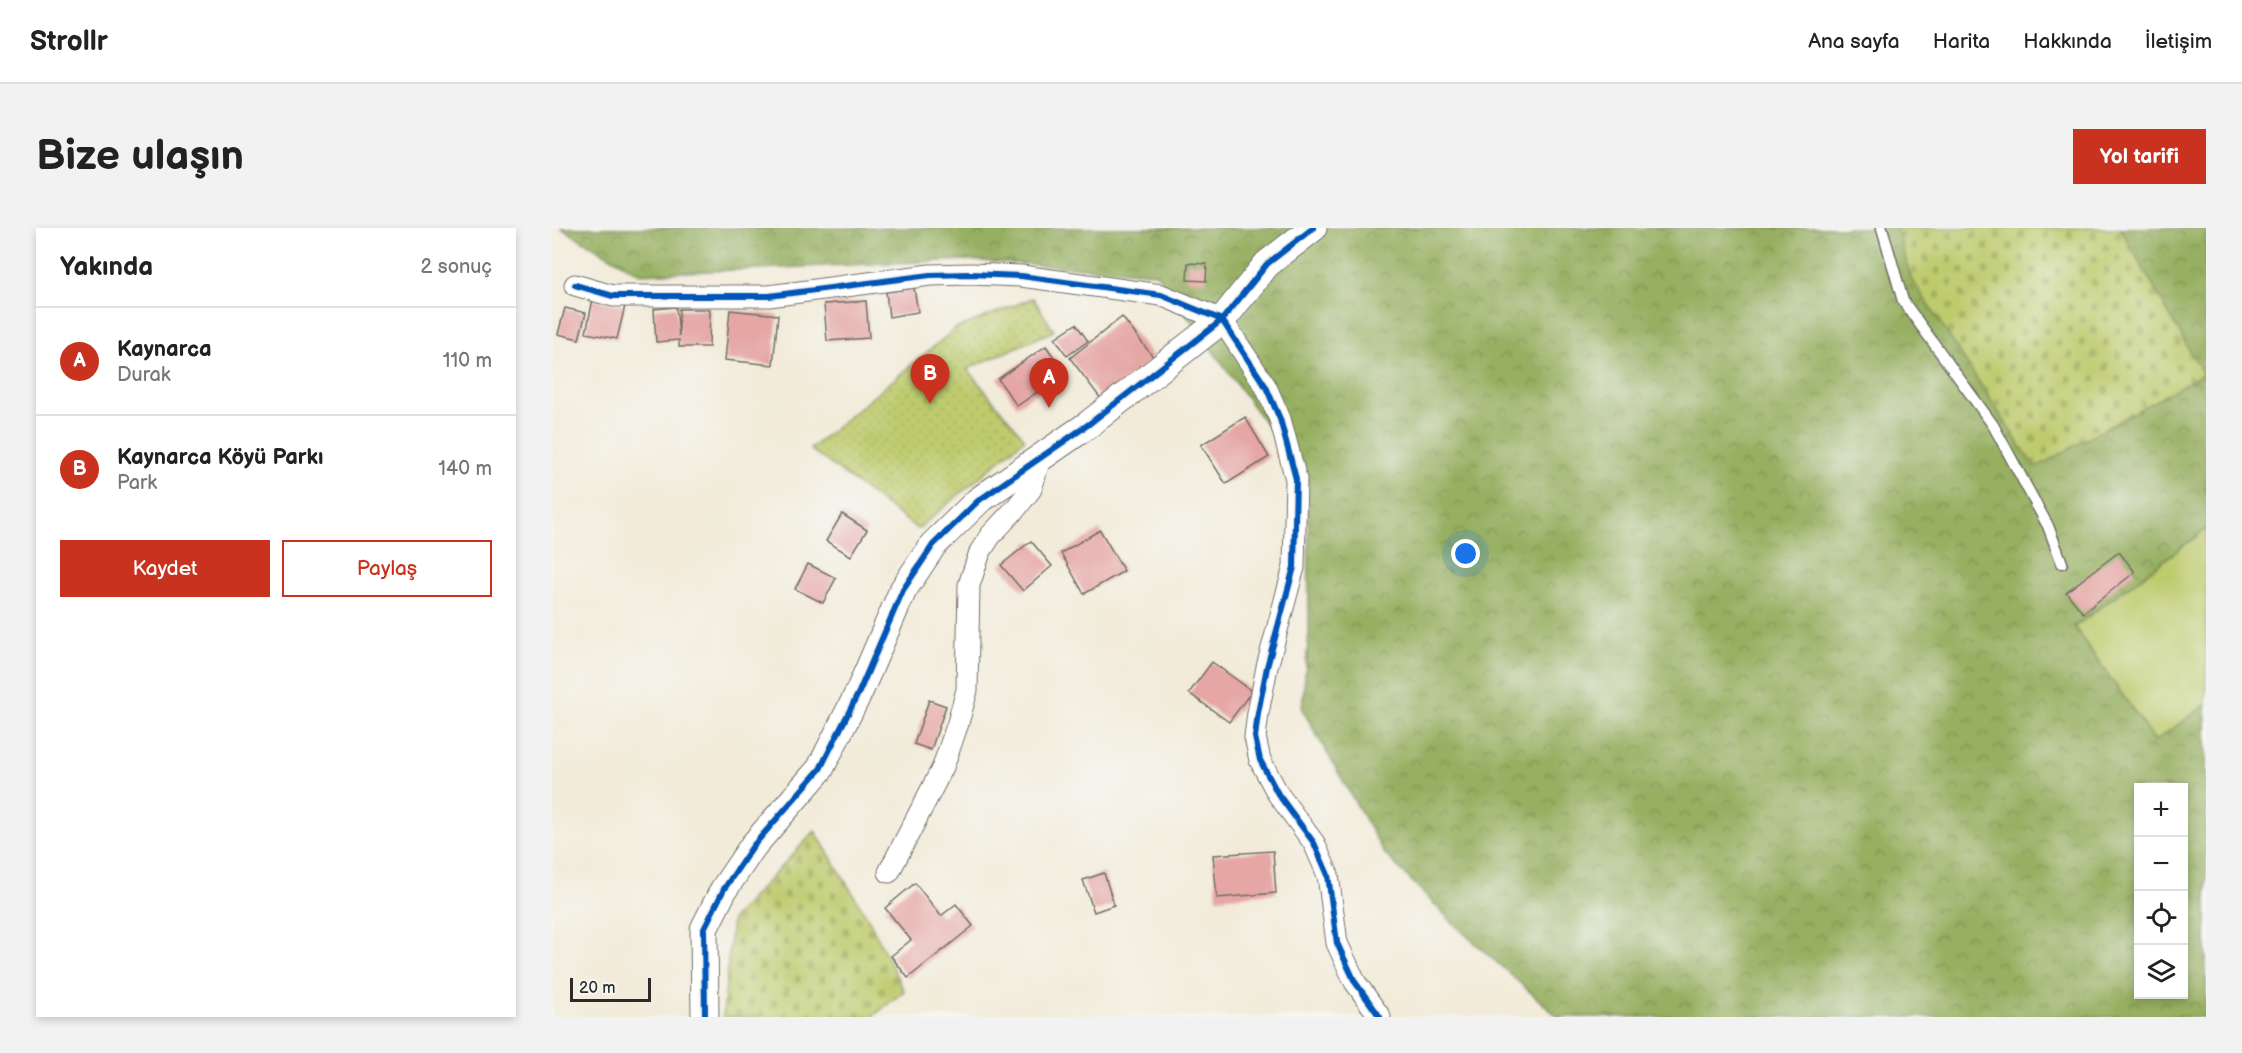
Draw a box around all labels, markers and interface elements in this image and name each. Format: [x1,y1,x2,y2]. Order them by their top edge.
text: Strollr [30,25,108,58]
text: Ana sayfa [1808,29,1900,54]
text: Harita [1933,29,1990,54]
text: Hakkında [2023,29,2112,54]
text: İletişim [2145,29,2212,54]
button: Yol tarifi [2073,129,2206,184]
text: Bize ulaşın [36,131,244,182]
text: Yakında [60,252,153,283]
text: 2 sonuç [421,255,492,279]
text: Kaynarca [117,336,212,363]
text: A [73,349,86,373]
text: 110 m [443,349,492,373]
pin: B [910,354,950,404]
pin: A [1030,358,1068,408]
text: Durak [117,363,171,387]
text: Kaynarca Köyü Parkı [117,444,324,471]
text: B [72,457,87,481]
text: 140 m [438,457,492,481]
text: Park [117,471,157,495]
your location [1451,539,1480,568]
button: Kaydet [60,540,270,597]
button: Paylaş [282,540,492,597]
map controls [2134,783,2188,999]
button: + [2134,783,2188,837]
button: − [2134,837,2188,891]
button: locate [2134,891,2188,945]
button: layers [2134,945,2188,999]
scale bar [570,975,651,1002]
text: 20 m [579,979,615,998]

